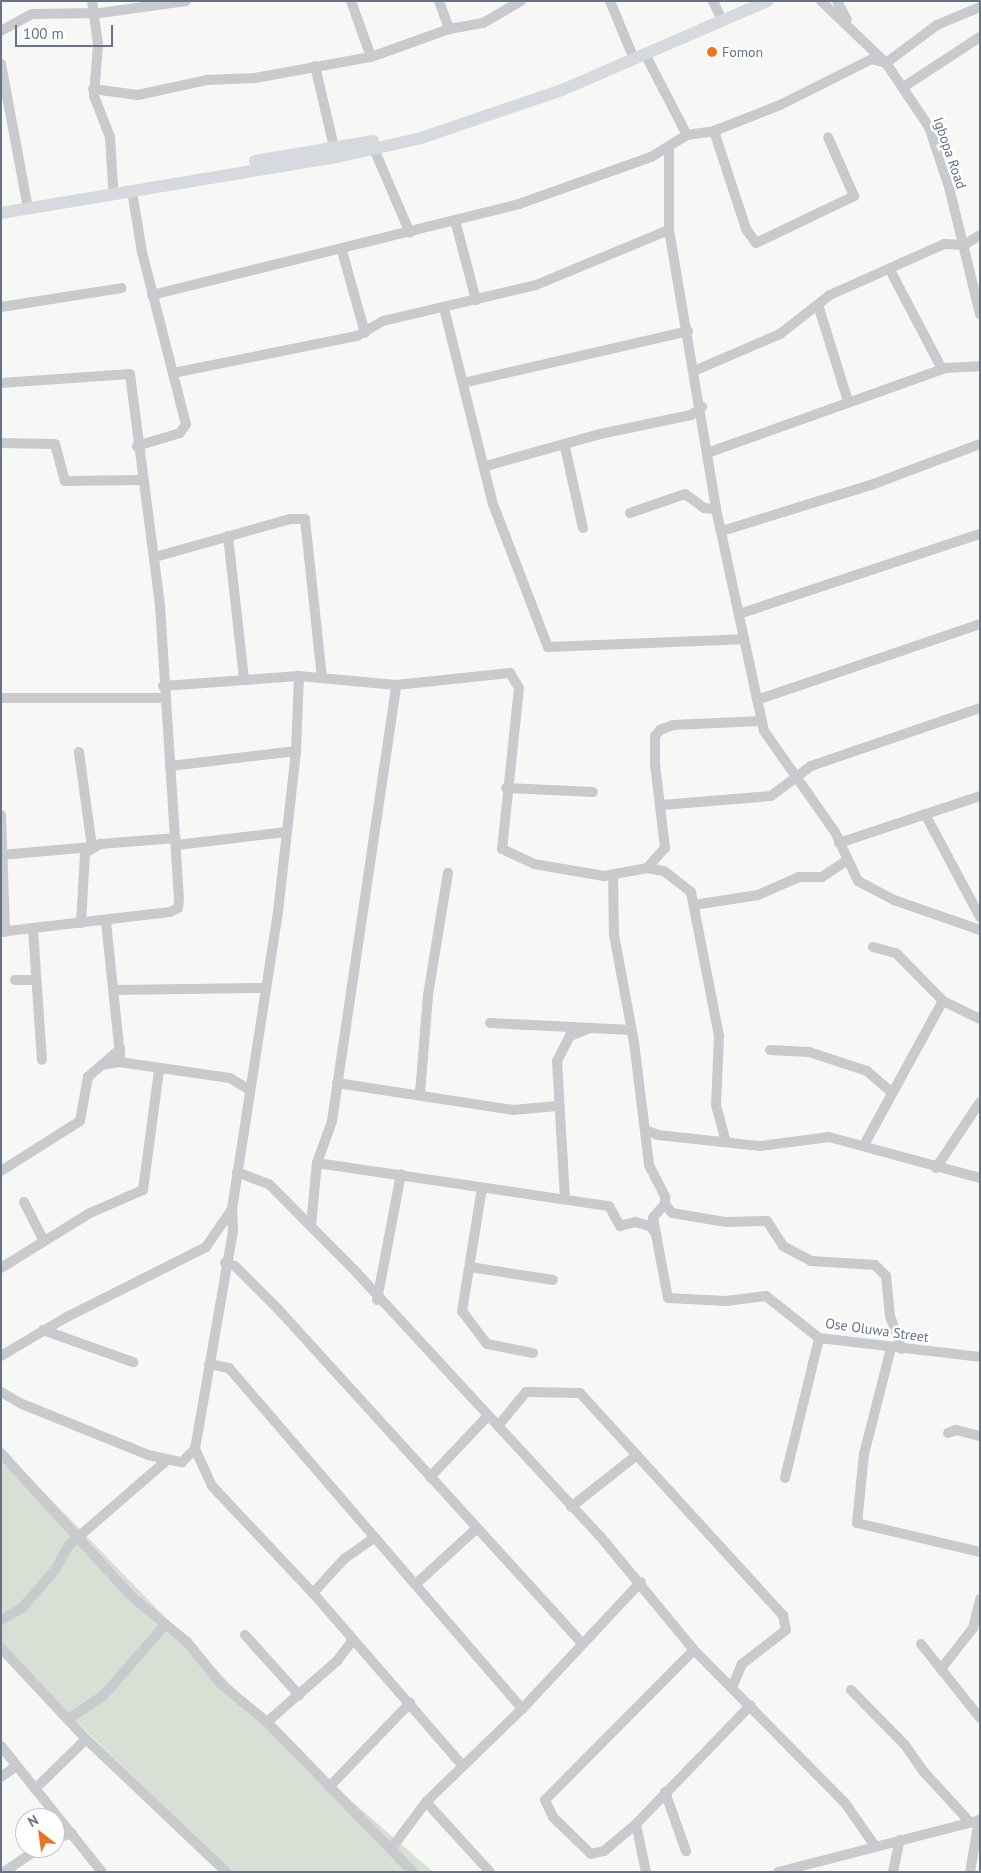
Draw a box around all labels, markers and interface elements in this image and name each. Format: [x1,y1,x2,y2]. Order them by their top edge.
scale bar [18,15,115,47]
text: 100 m [23,24,64,43]
place label: Fomon [722,44,763,60]
marker: Fomon [706,46,718,58]
street label: Igbopa Road [930,115,970,191]
street label: Ose Oluwa Street [824,1314,930,1346]
north arrow [15,1808,65,1858]
text: N [25,1811,41,1831]

